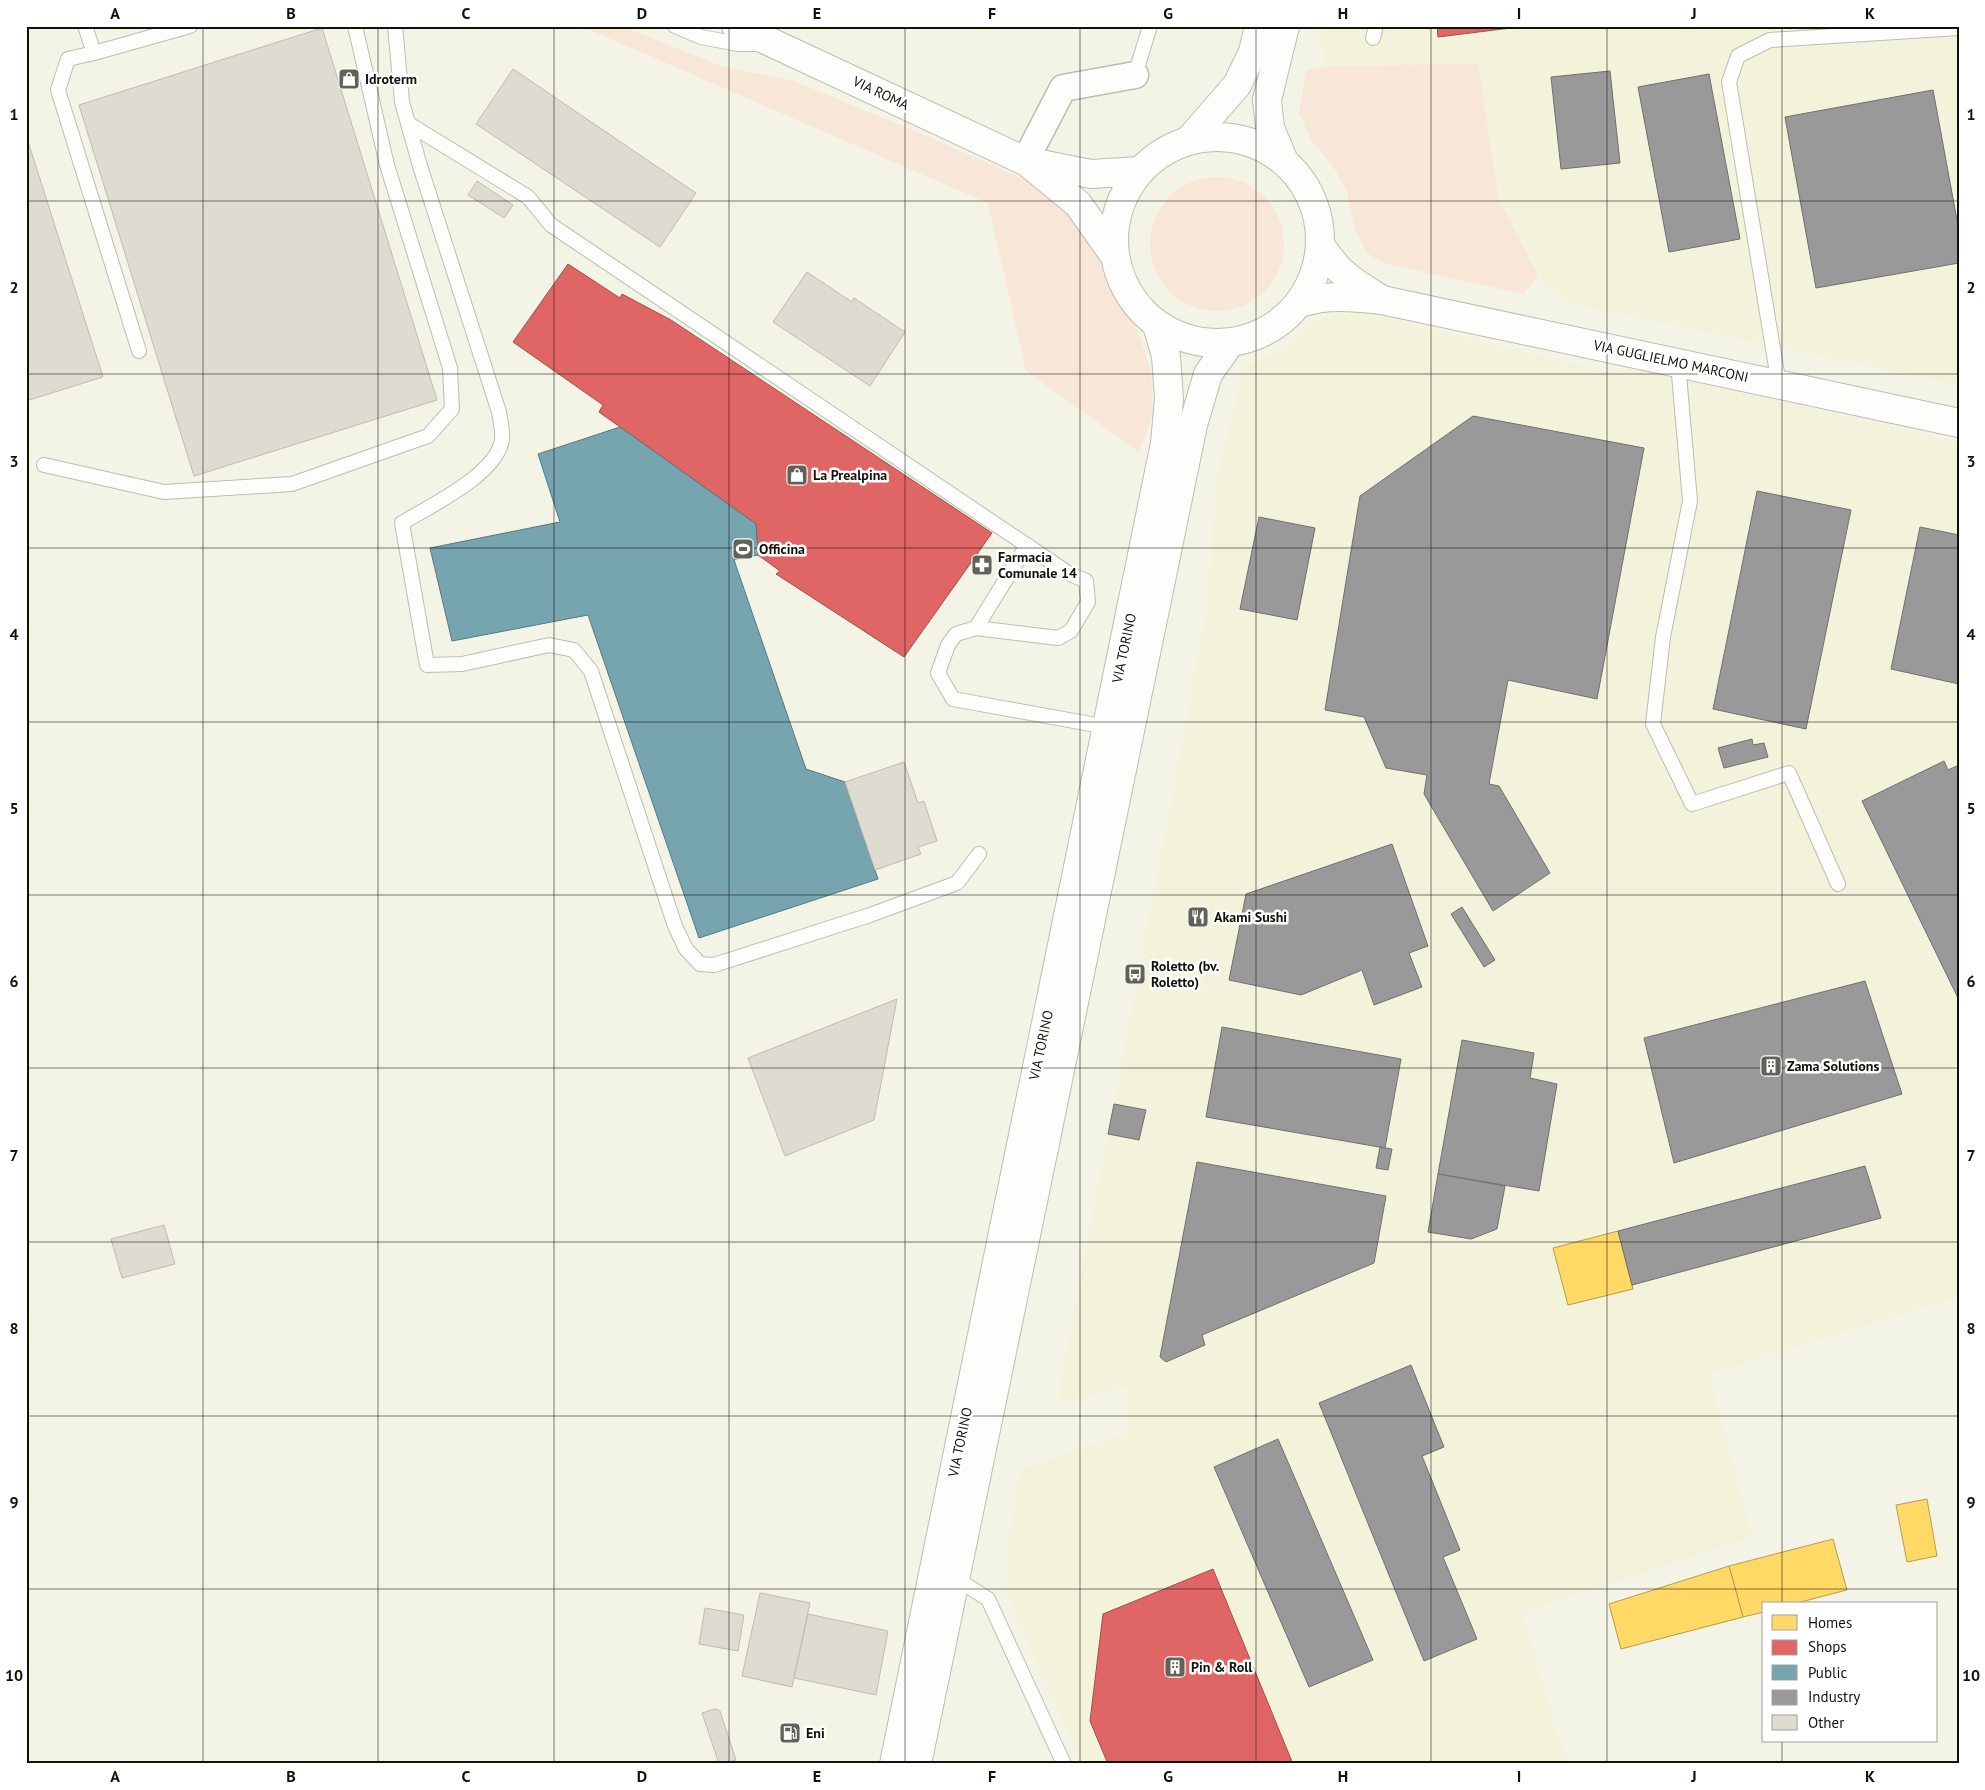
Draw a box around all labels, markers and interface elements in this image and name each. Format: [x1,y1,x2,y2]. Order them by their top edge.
text: A [110,3,120,23]
text: B [286,3,296,23]
text: C [462,3,471,23]
text: D [637,3,647,23]
text: E [813,3,821,23]
text: F [988,3,996,23]
text: G [1163,3,1173,23]
text: H [1338,3,1348,23]
text: I [1517,3,1521,23]
text: J [1690,3,1697,23]
text: K [1865,3,1875,23]
shop icon: Idroterm [337,67,361,91]
place label: Idroterm [365,70,417,88]
street label: VIA ROMA [849,72,913,114]
text: 1 [9,104,19,124]
text: 1 [1966,104,1976,124]
text: 2 [9,277,19,297]
text: 2 [1966,277,1976,297]
street label: VIA GUGLIELMO MARCONI [1591,336,1750,386]
text: 3 [9,451,19,471]
text: 3 [1966,451,1976,471]
shop icon: La Prealpina [785,463,809,487]
place label: La Prealpina [813,466,887,484]
sports icon: Officina [731,537,755,561]
place label: Officina [759,540,805,558]
place label: Farmacia Comunale 14 [998,548,1077,582]
pharmacy icon: Farmacia Comunale 14 [970,553,994,577]
street label: VIA TORINO [1108,611,1140,686]
text: 4 [9,624,19,644]
text: 4 [1966,624,1976,644]
text: 5 [9,798,19,818]
text: 5 [1966,798,1976,818]
restaurant icon: Akami Sushi [1186,905,1210,929]
place label: Akami Sushi [1214,908,1287,926]
place label: Roletto (bv. Roletto) [1151,957,1219,991]
bus stop icon: Roletto (bv. Roletto) [1123,962,1147,986]
text: 6 [9,971,19,991]
text: 6 [1966,971,1976,991]
street label: VIA TORINO [1025,1008,1057,1083]
building icon: Zama Solutions [1759,1054,1783,1078]
place label: Zama Solutions [1787,1057,1879,1075]
text: 7 [9,1145,19,1165]
text: 7 [1966,1145,1976,1165]
text: 8 [9,1318,19,1338]
text: 8 [1966,1318,1976,1338]
street label: VIA TORINO [944,1405,976,1480]
text: 9 [9,1492,19,1512]
text: 9 [1966,1492,1976,1512]
legend [1762,1602,1938,1742]
text: Homes [1808,1613,1852,1632]
text: Shops [1808,1637,1847,1656]
building icon: Pin & Roll [1163,1655,1187,1679]
place label: Pin & Roll [1191,1658,1253,1676]
text: Public [1808,1663,1847,1682]
text: 10 [5,1665,23,1685]
text: 10 [1962,1665,1980,1685]
text: Industry [1808,1687,1860,1706]
text: Other [1808,1713,1844,1732]
fuel station icon: Eni [778,1721,802,1745]
place label: Eni [806,1724,825,1742]
text: A [110,1766,120,1786]
text: B [286,1766,296,1786]
text: C [462,1766,471,1786]
text: D [637,1766,647,1786]
text: E [813,1766,821,1786]
text: F [988,1766,996,1786]
text: G [1163,1766,1173,1786]
text: H [1338,1766,1348,1786]
text: I [1517,1766,1521,1786]
text: J [1690,1766,1697,1786]
text: K [1865,1766,1875,1786]

